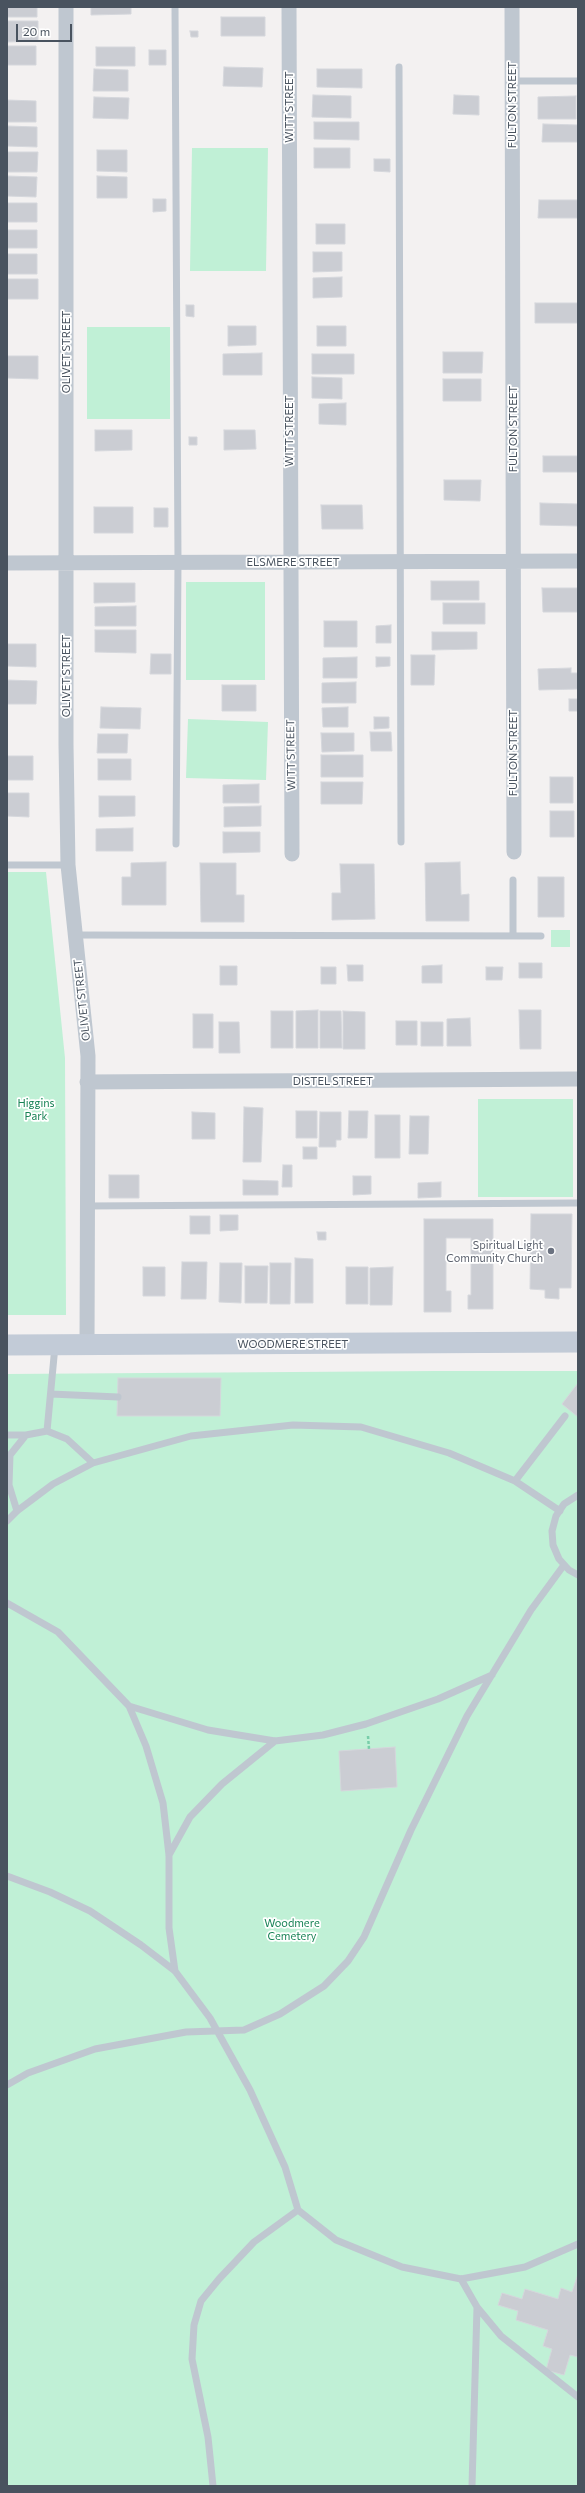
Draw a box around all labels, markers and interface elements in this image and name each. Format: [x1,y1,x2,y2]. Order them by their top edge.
scale bar [18,16,74,42]
text: 20 m [23,24,50,38]
street label: FULTON STREET [505,62,519,148]
street label: WITT STREET [282,71,296,143]
street label: OLIVET STREET [59,311,73,393]
street label: FULTON STREET [506,386,520,472]
street label: WITT STREET [282,395,296,467]
street label: ELSMERE STREET [246,555,340,569]
street label: OLIVET STREET [59,635,73,717]
street label: FULTON STREET [506,710,520,796]
street label: WITT STREET [284,719,298,791]
street label: OLIVET STREET [71,958,93,1042]
street label: DISTEL STREET [293,1074,373,1088]
park label: Higgins Park [17,1096,55,1122]
place label: Spiritual Light Community Church [446,1238,543,1264]
marker: Spiritual Light Community Church [546,1246,556,1256]
street label: WOODMERE STREET [238,1337,348,1351]
park label: Woodmere Cemetery [264,1916,320,1942]

